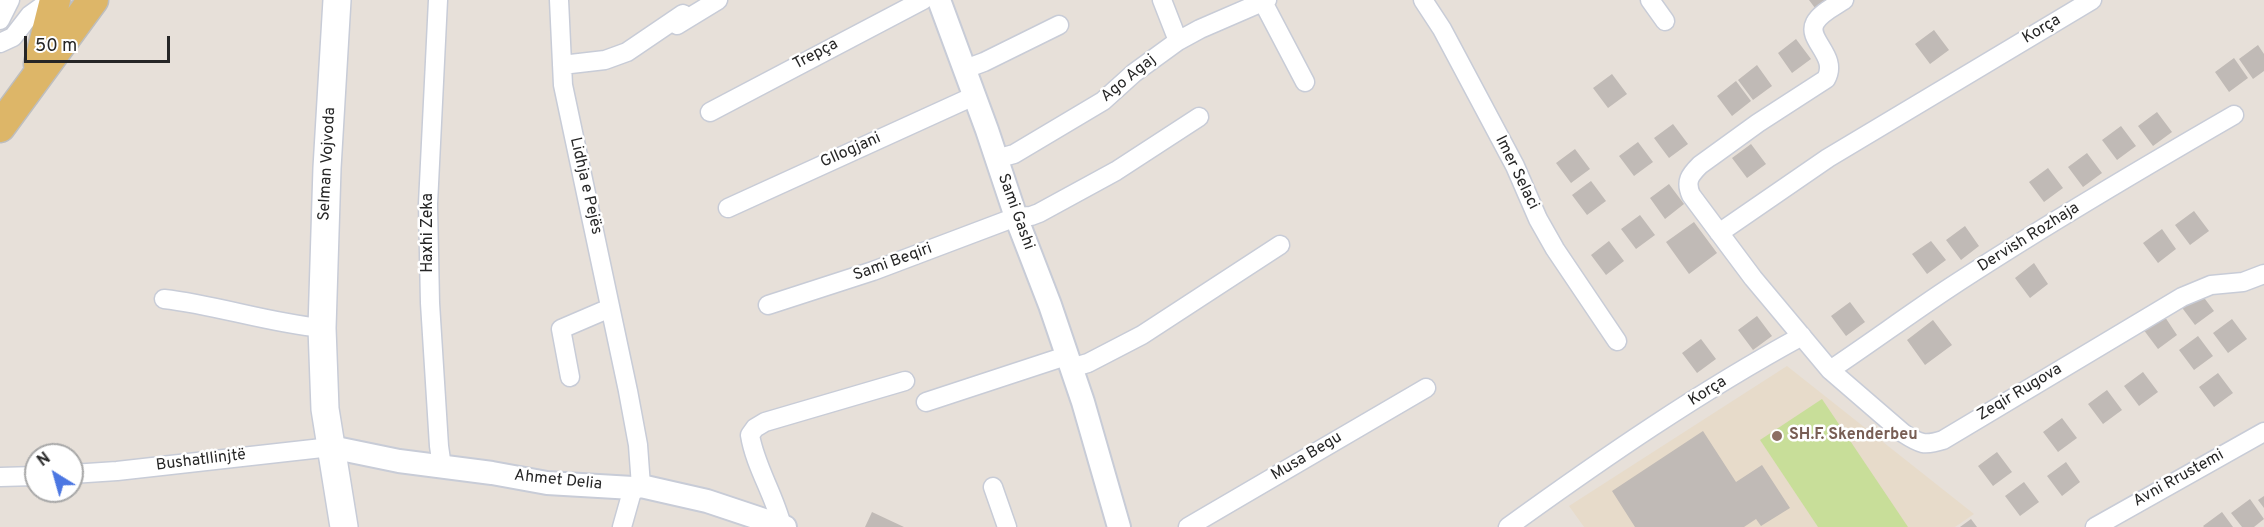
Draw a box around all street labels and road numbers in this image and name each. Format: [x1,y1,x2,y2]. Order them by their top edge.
street label: Korça [2019,11,2065,49]
street label: Trepça [790,35,842,75]
street label: Ago Agaj [1098,51,1160,107]
street label: Selman Vojvoda [315,107,341,221]
street label: Gllogjani [818,129,884,173]
street label: Imer Selaci [1490,133,1542,213]
street label: Lidhja e Pejës [565,136,605,236]
street label: Sami Gashi [992,171,1038,253]
street label: Haxhi Zeka [419,193,439,273]
street label: Dervish Rozhaja [1975,199,2083,277]
street label: Sami Beqiri [851,240,935,286]
street label: Zeqir Rugova [1974,360,2066,426]
street label: Korça [1685,373,1731,411]
street label: Musa Begu [1268,428,1346,486]
street label: Bushatllinjtë [155,446,247,476]
street label: Avni Rrustemi [2130,446,2228,512]
street label: Ahmet Delia [513,467,603,495]

